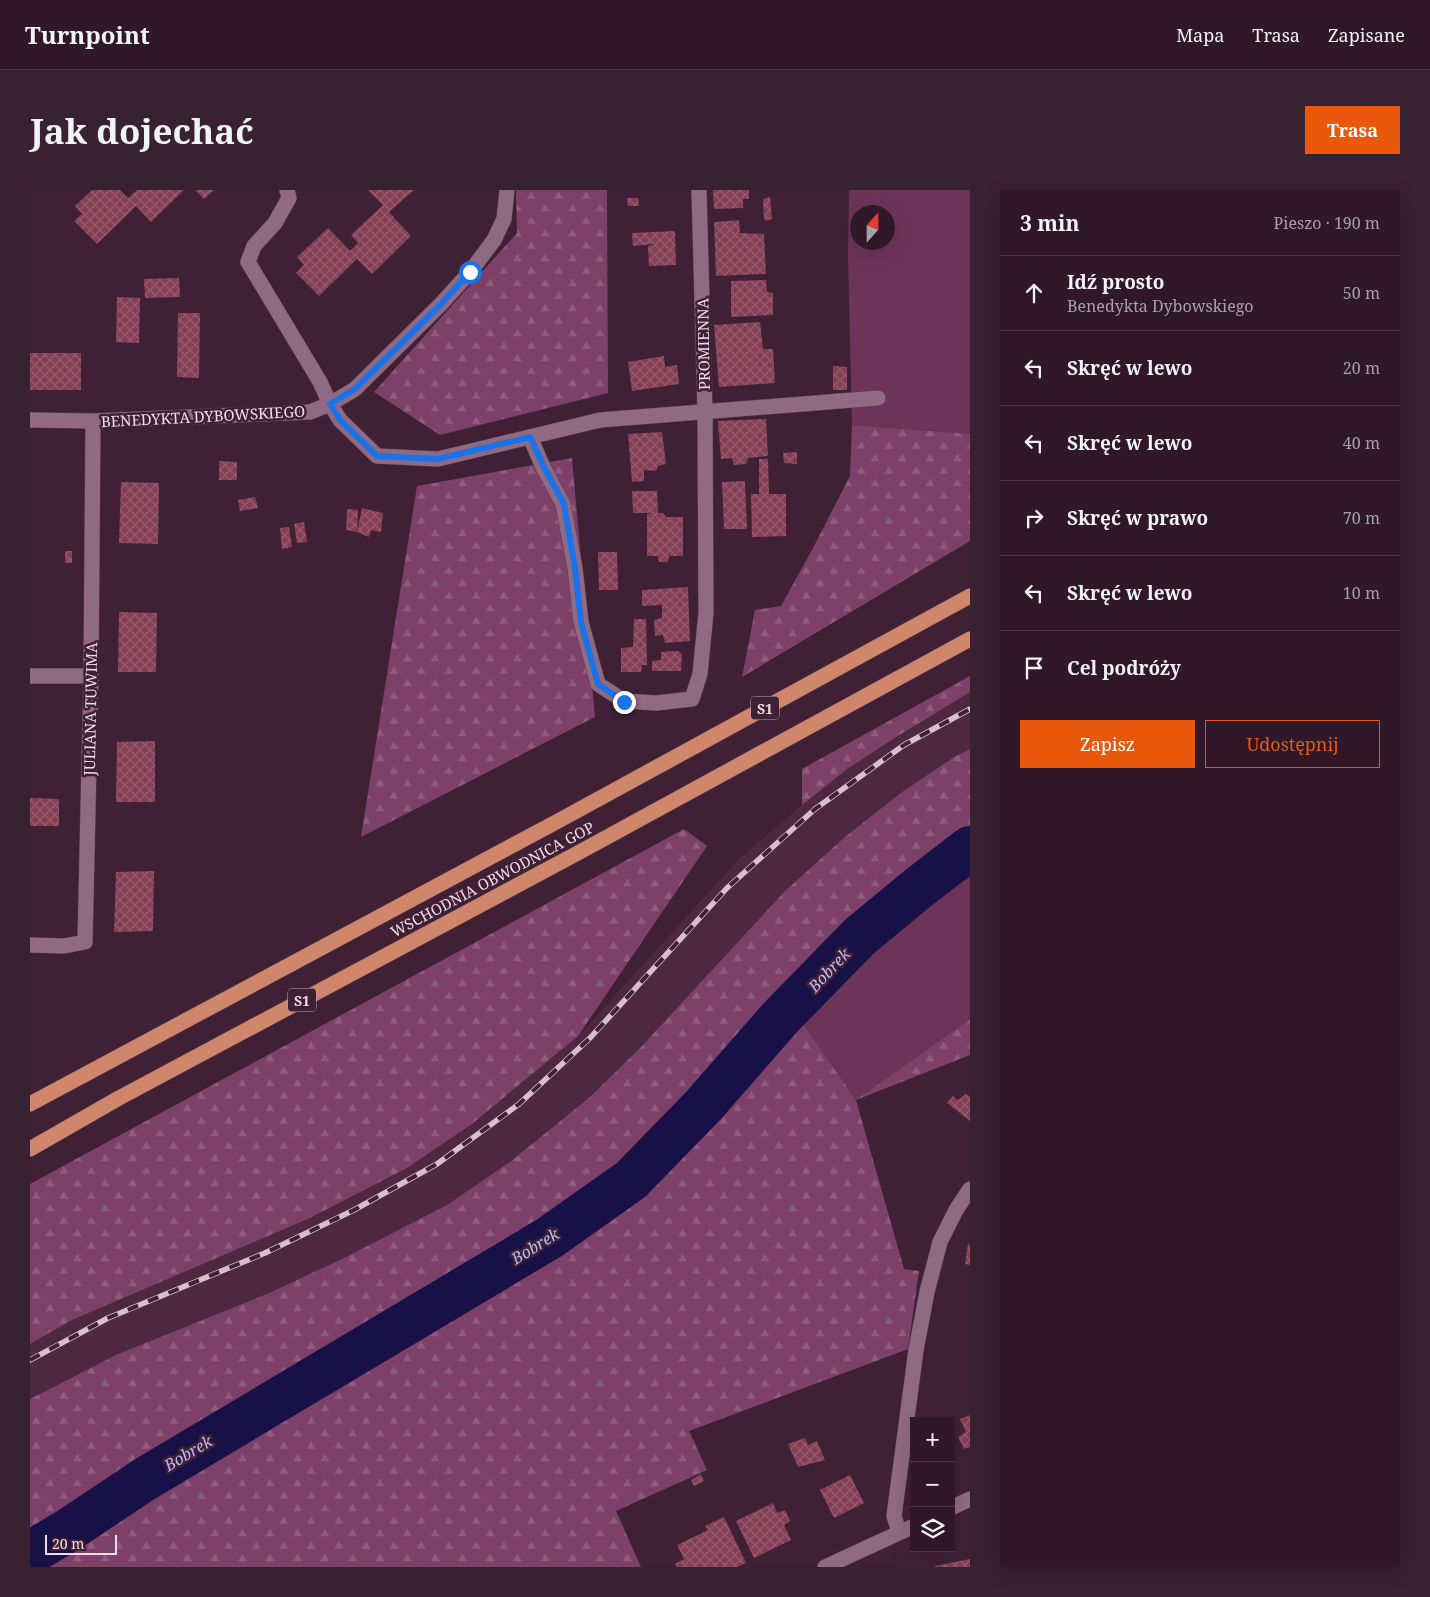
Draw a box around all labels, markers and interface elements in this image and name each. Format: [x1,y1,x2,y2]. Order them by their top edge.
text: Turnpoint [25,18,150,51]
text: Mapa [1176,23,1224,47]
text: Trasa [1252,23,1300,47]
text: Zapisane [1328,23,1405,47]
button: Trasa [1305,106,1400,154]
text: Jak dojechać [30,107,254,154]
north arrow [850,205,895,250]
text: 3 min [1020,209,1079,237]
text: Pieszo · 190 m [1274,212,1380,234]
route start [459,261,482,284]
text: Idź prosto [1067,269,1164,295]
icon: ahead [1020,279,1048,307]
text: 50 m [1343,282,1380,304]
text: Benedykta Dybowskiego [1067,295,1254,317]
street label: PROMIENNA [692,297,714,390]
icon: left [1020,354,1048,382]
text: Skręć w lewo [1067,355,1193,381]
text: 20 m [1343,357,1380,379]
street label: BENEDYKTA DYBOWSKIEGO [100,401,306,431]
icon: left [1020,429,1048,457]
text: Skręć w lewo [1067,430,1193,456]
text: 40 m [1343,432,1380,454]
icon: right [1020,504,1048,532]
text: Skręć w prawo [1067,505,1208,531]
text: 70 m [1343,507,1380,529]
icon: left [1020,579,1048,607]
text: Skręć w lewo [1067,580,1193,606]
text: 10 m [1343,582,1380,604]
street label: JULIANA TUWIMA [79,642,101,777]
icon: arrive [1020,654,1048,682]
text: Cel podróży [1067,655,1181,681]
route end [613,691,636,714]
road number: S1 [751,696,779,720]
button: Zapisz [1020,720,1195,768]
button: Udostępnij [1205,720,1380,768]
street label: WSCHODNIA OBWODNICA GOP [387,817,597,941]
water label: Bobrek [802,943,856,998]
road number: S1 [288,988,316,1012]
water label: Bobrek [506,1222,564,1270]
map controls [910,1417,955,1552]
button: + [910,1417,955,1462]
water label: Bobrek [159,1430,217,1477]
button: − [910,1462,955,1507]
button: layers [910,1507,955,1552]
scale bar [45,1532,118,1555]
text: 20 m [52,1534,85,1553]

